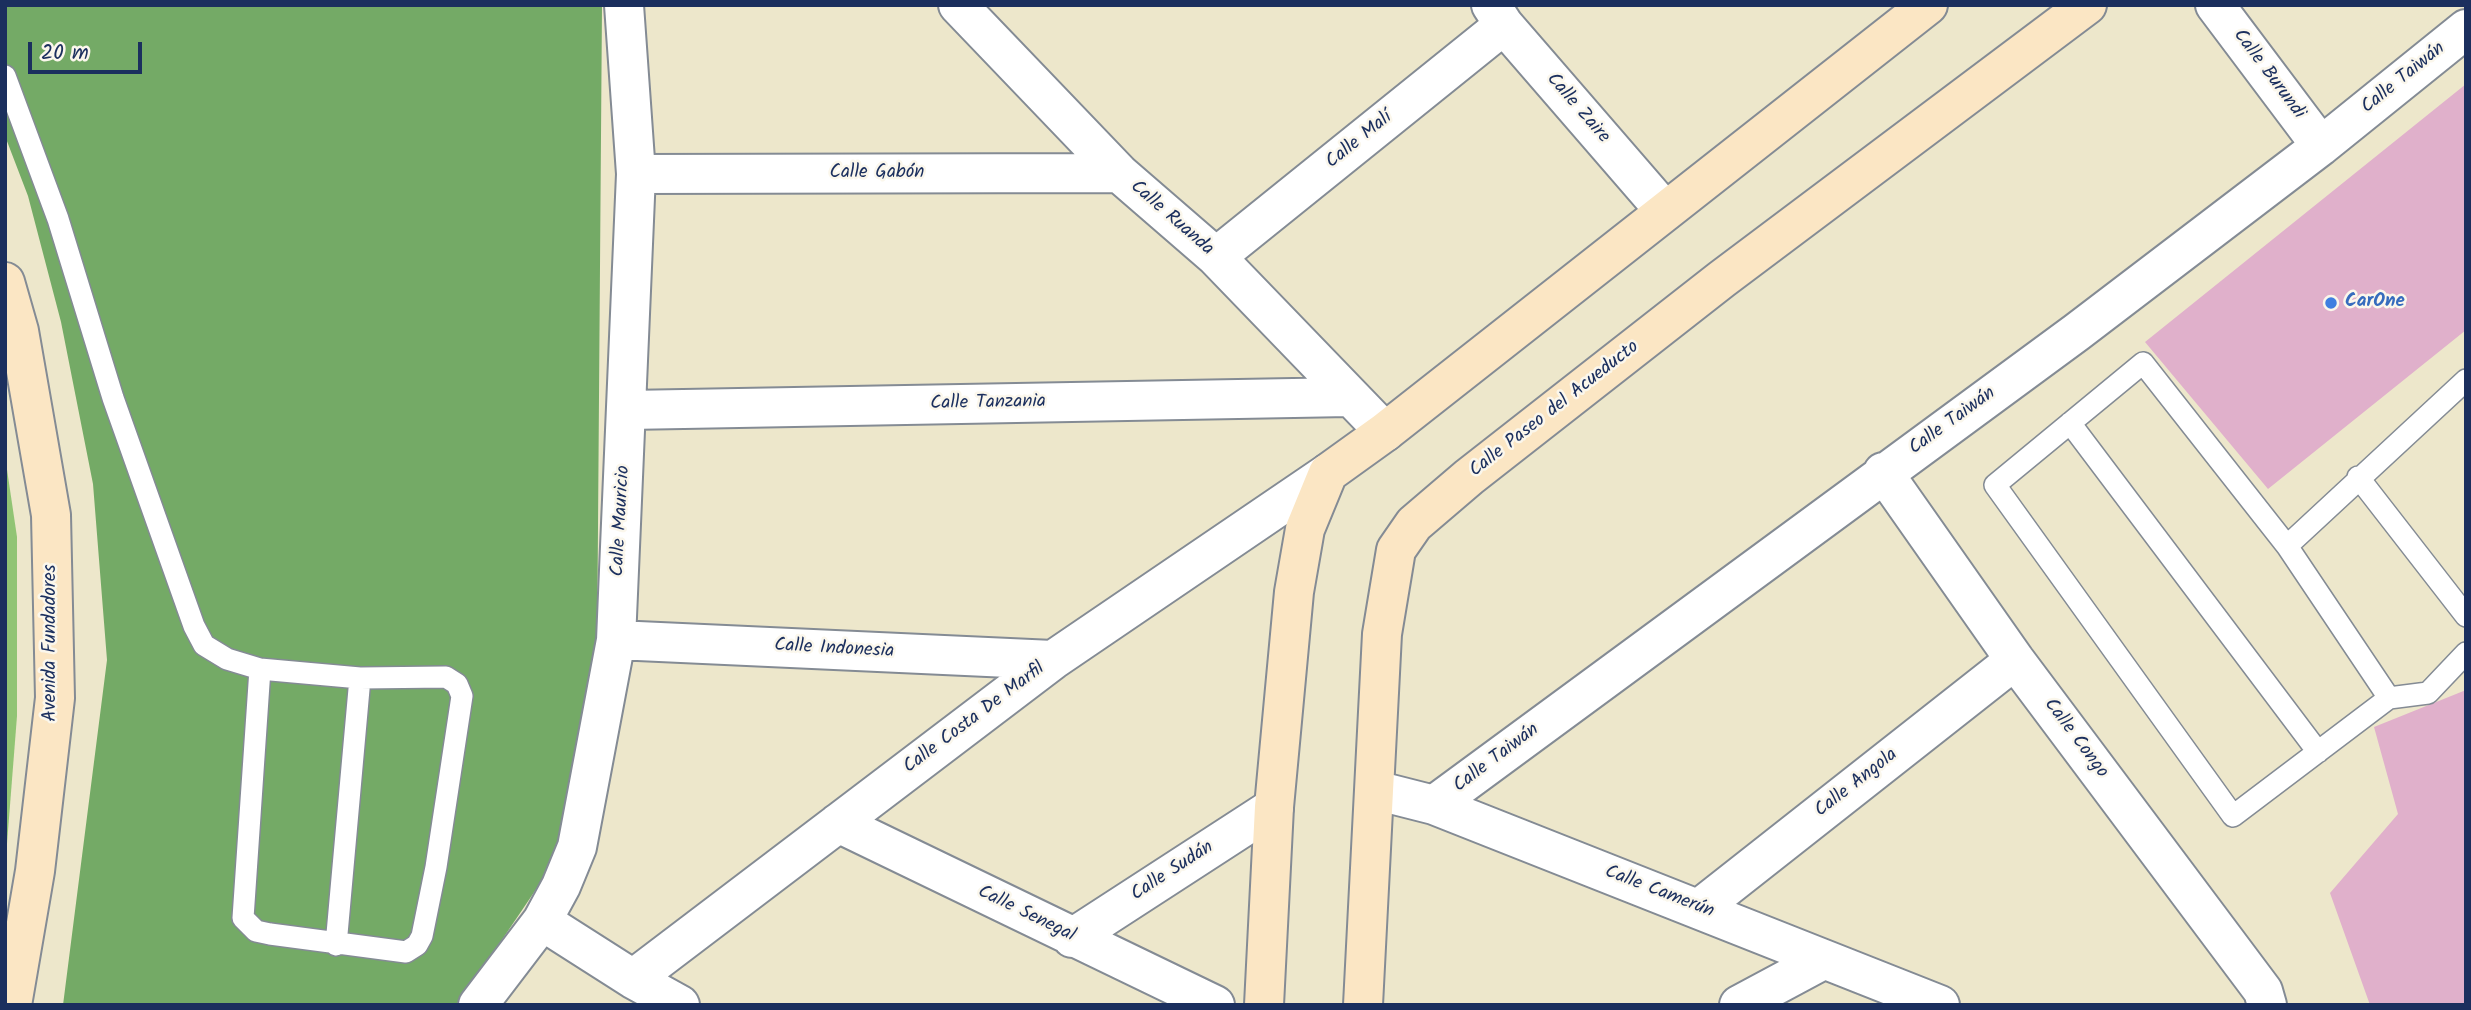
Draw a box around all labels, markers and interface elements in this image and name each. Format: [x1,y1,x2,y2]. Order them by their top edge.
street label: Calle Burundi [2227,26,2309,124]
scale bar [32,28,145,72]
text: 20 m [41,37,89,70]
street label: Calle Taiwán [2357,38,2451,120]
street label: Calle Zaire [1540,69,1614,149]
street label: Calle Malí [1322,107,1398,175]
street label: Calle Gabón [830,163,924,185]
street label: Calle Ruanda [1124,176,1218,262]
place label: CarOne [2345,292,2405,314]
marker: CarOne [2323,295,2339,311]
street label: Calle Paseo del Acueducto [1466,337,1644,483]
street label: Calle Taiwán [1905,383,2001,461]
street label: Calle Tanzania [930,392,1046,416]
street label: Calle Mauricio [608,465,636,577]
street label: Avenida Fundadores [41,564,63,722]
street label: Calle Indonesia [773,635,895,665]
street label: Calle Costa De Marfil [900,658,1050,780]
street label: Calle Congo [2038,695,2112,783]
street label: Calle Taiwán [1450,719,1544,799]
street label: Calle Angola [1811,745,1903,823]
street label: Calle Sudán [1128,837,1218,907]
street label: Calle Camerún [1601,862,1717,924]
street label: Calle Senegal [974,882,1078,948]

